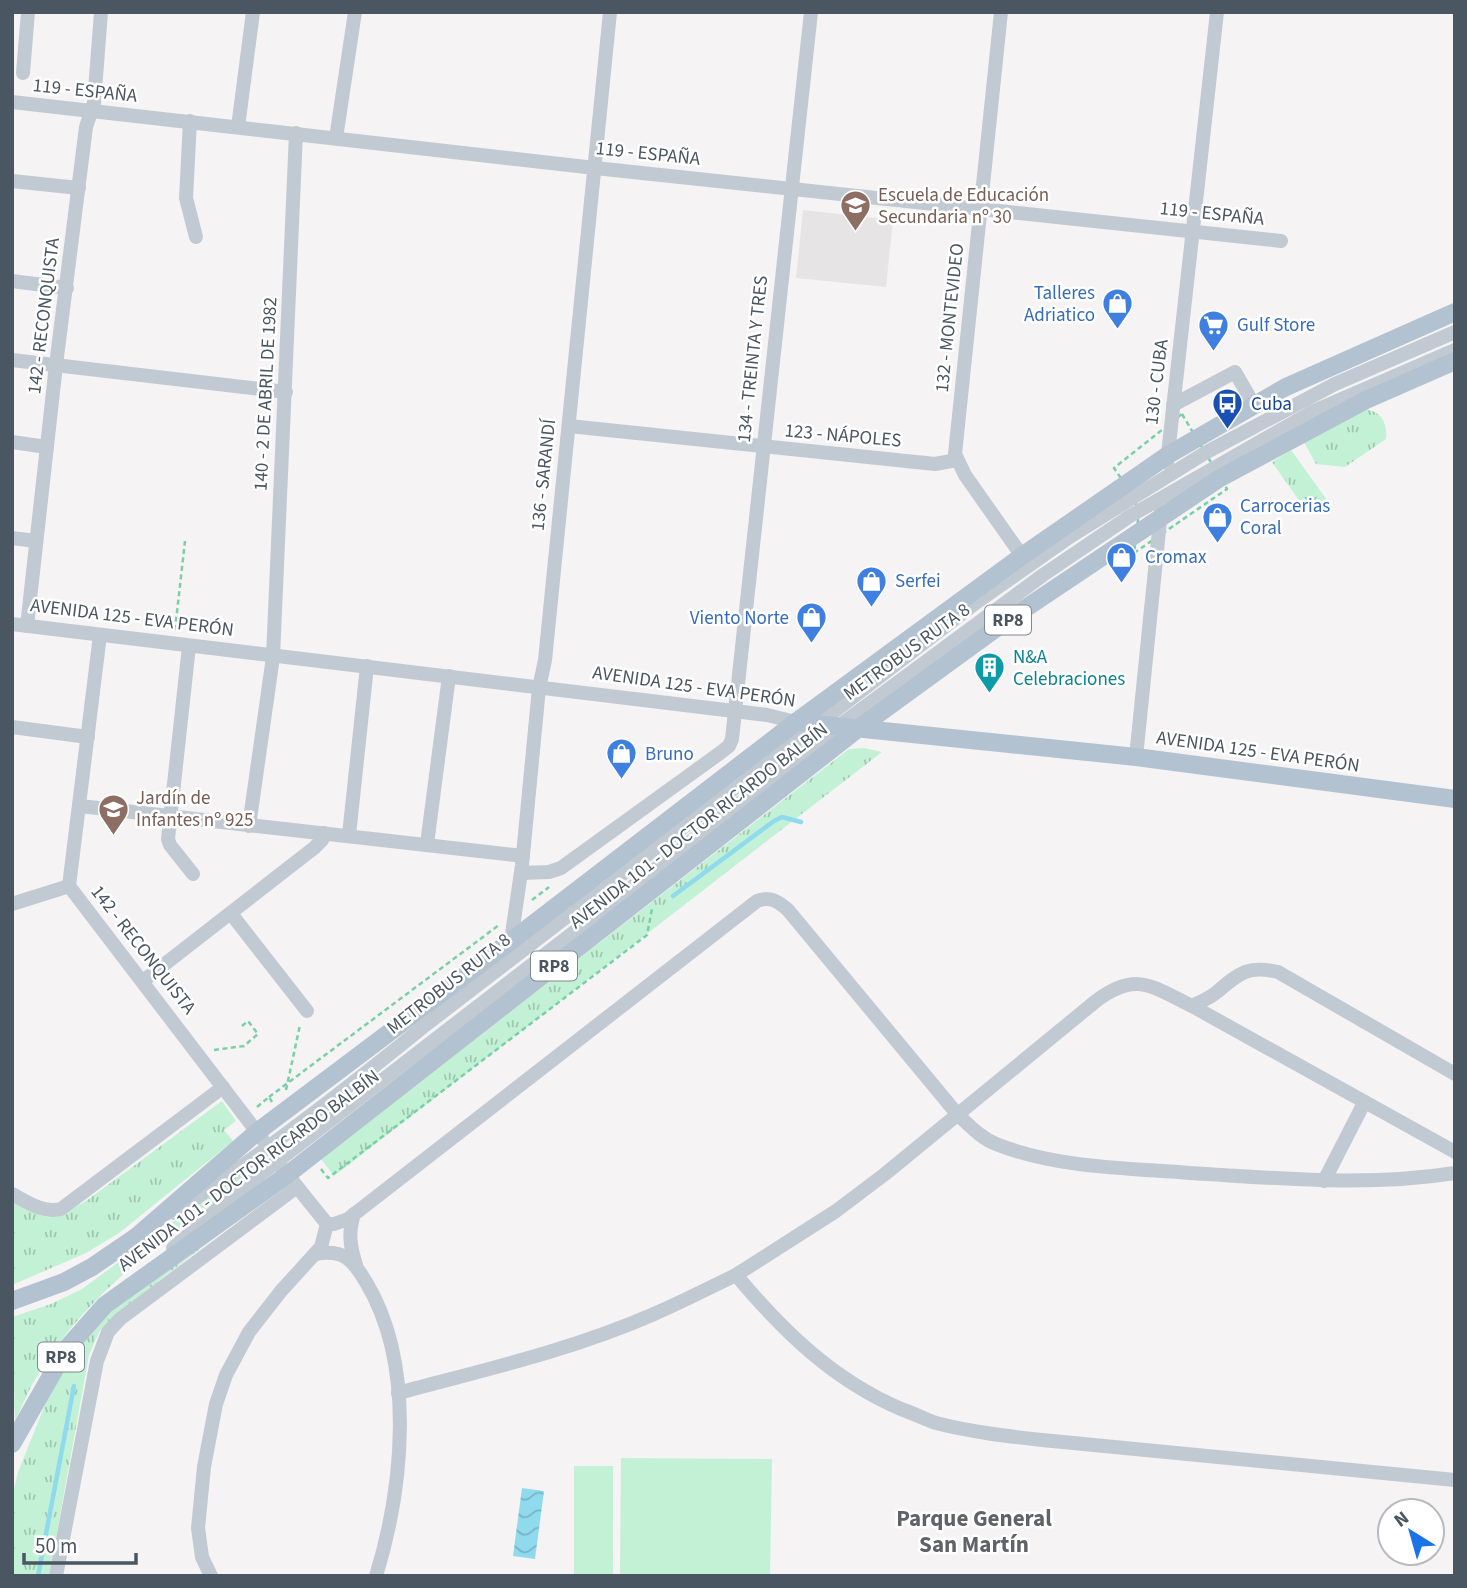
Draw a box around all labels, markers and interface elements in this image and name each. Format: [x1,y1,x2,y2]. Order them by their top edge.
street label: 119 - ESPAÑA [31,72,139,110]
street label: 119 - ESPAÑA [594,135,702,173]
place label: Escuela de Educación Secundaria nº 30 [878,182,1049,231]
school or university icon: Escuela de Educación Secundaria nº 30 [838,189,872,233]
street label: 119 - ESPAÑA [1158,195,1266,233]
street label: 142 - RECONQUISTA [21,236,67,396]
street label: 132 - MONTEVIDEO [929,242,971,394]
street label: 134 - TREINTA Y TRES [731,274,775,444]
place label: Talleres Adriatico [1024,280,1095,329]
shop icon: Talleres Adriatico [1101,287,1135,331]
street label: 140 - 2 DE ABRIL DE 1982 [247,296,285,492]
supermarket icon: Gulf Store [1197,308,1231,352]
place label: Gulf Store [1237,312,1315,339]
street label: 130 - CUBA [1138,337,1176,426]
bus stop icon: Cuba [1211,387,1245,431]
place label: Cuba [1251,391,1292,418]
street label: 136 - SARANDÍ [525,417,563,532]
street label: 123 - NÁPOLES [783,417,903,455]
place label: Carrocerias Coral [1240,493,1330,542]
shop icon: Carrocerias Coral [1200,500,1234,544]
shop icon: Cromax [1105,540,1139,584]
place label: Cromax [1145,544,1207,571]
shop icon: Serfei [855,564,889,608]
place label: Serfei [895,568,941,595]
street label: AVENIDA 125 - EVA PERÓN [29,592,235,644]
street label: METROBUS RUTA 8 [838,597,976,707]
shop icon: Viento Norte [795,601,829,645]
place label: Viento Norte [690,605,789,632]
road number: RP8 [985,606,1031,634]
place label: N&A Celebraciones [1013,644,1125,693]
building icon: N&A Celebraciones [973,651,1007,695]
street label: AVENIDA 125 - EVA PERÓN [591,659,797,715]
street label: AVENIDA 101 - DOCTOR RICARDO BALBÍN [564,716,834,936]
street label: AVENIDA 125 - EVA PERÓN [1155,724,1361,780]
shop icon: Bruno [605,737,639,781]
place label: Bruno [645,741,694,768]
place label: Jardín de Infantes nº 925 [136,785,253,834]
school or university icon: Jardín de Infantes nº 925 [96,792,130,836]
street label: 142 - RECONQUISTA [84,880,202,1021]
street label: METROBUS RUTA 8 [381,927,517,1041]
road number: RP8 [531,951,577,981]
street label: AVENIDA 101 - DOCTOR RICARDO BALBÍN [113,1063,385,1279]
road number: RP8 [38,1342,84,1372]
north arrow [1376,1497,1446,1567]
district label: Parque General San Martín [896,1502,1052,1561]
text: N [1388,1505,1415,1534]
scale bar [24,1522,136,1566]
text: 50 m [35,1531,77,1561]

